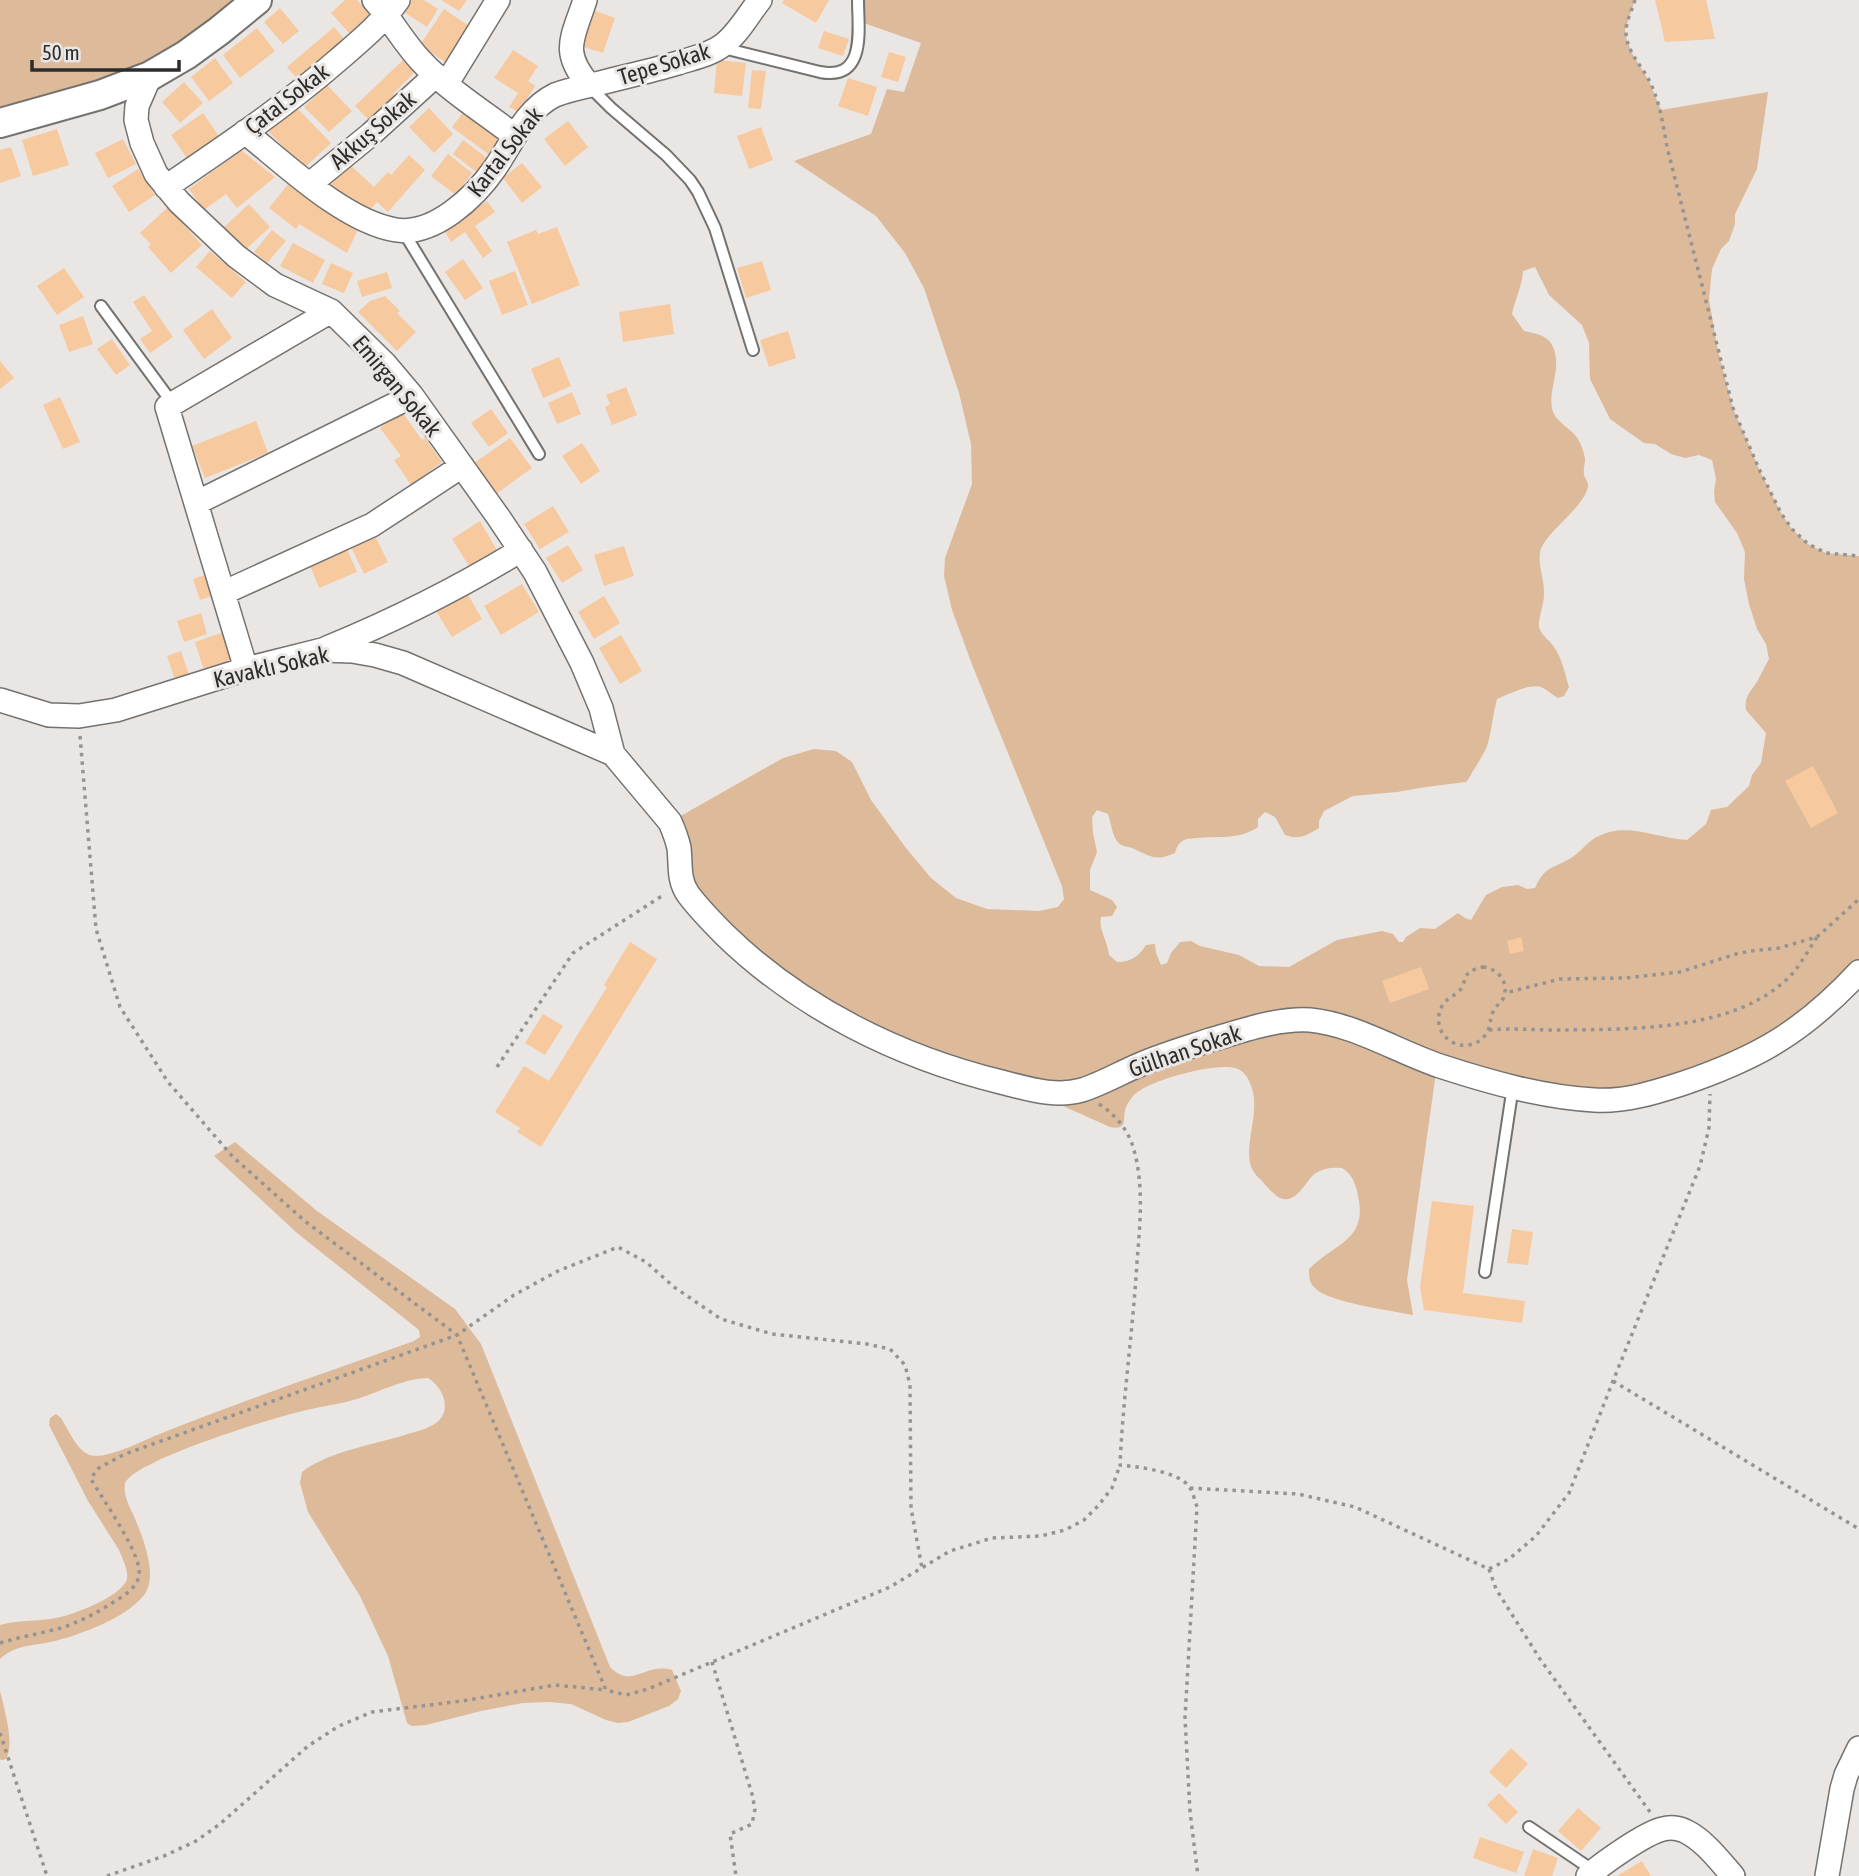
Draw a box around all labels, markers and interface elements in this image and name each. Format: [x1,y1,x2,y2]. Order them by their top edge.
scale bar [32,28,178,72]
street label: Tepe Sokak [615,38,713,90]
text: 50 m [42,40,80,64]
street label: Çatal Sokak [240,58,334,140]
street label: Akkuş Sokak [325,86,421,174]
street label: Kartal Sokak [462,102,548,202]
street label: Emirgan Sokak [347,330,447,442]
street label: Kavaklı Sokak [211,641,331,693]
street label: Gülhan Sokak [1125,1020,1245,1082]

